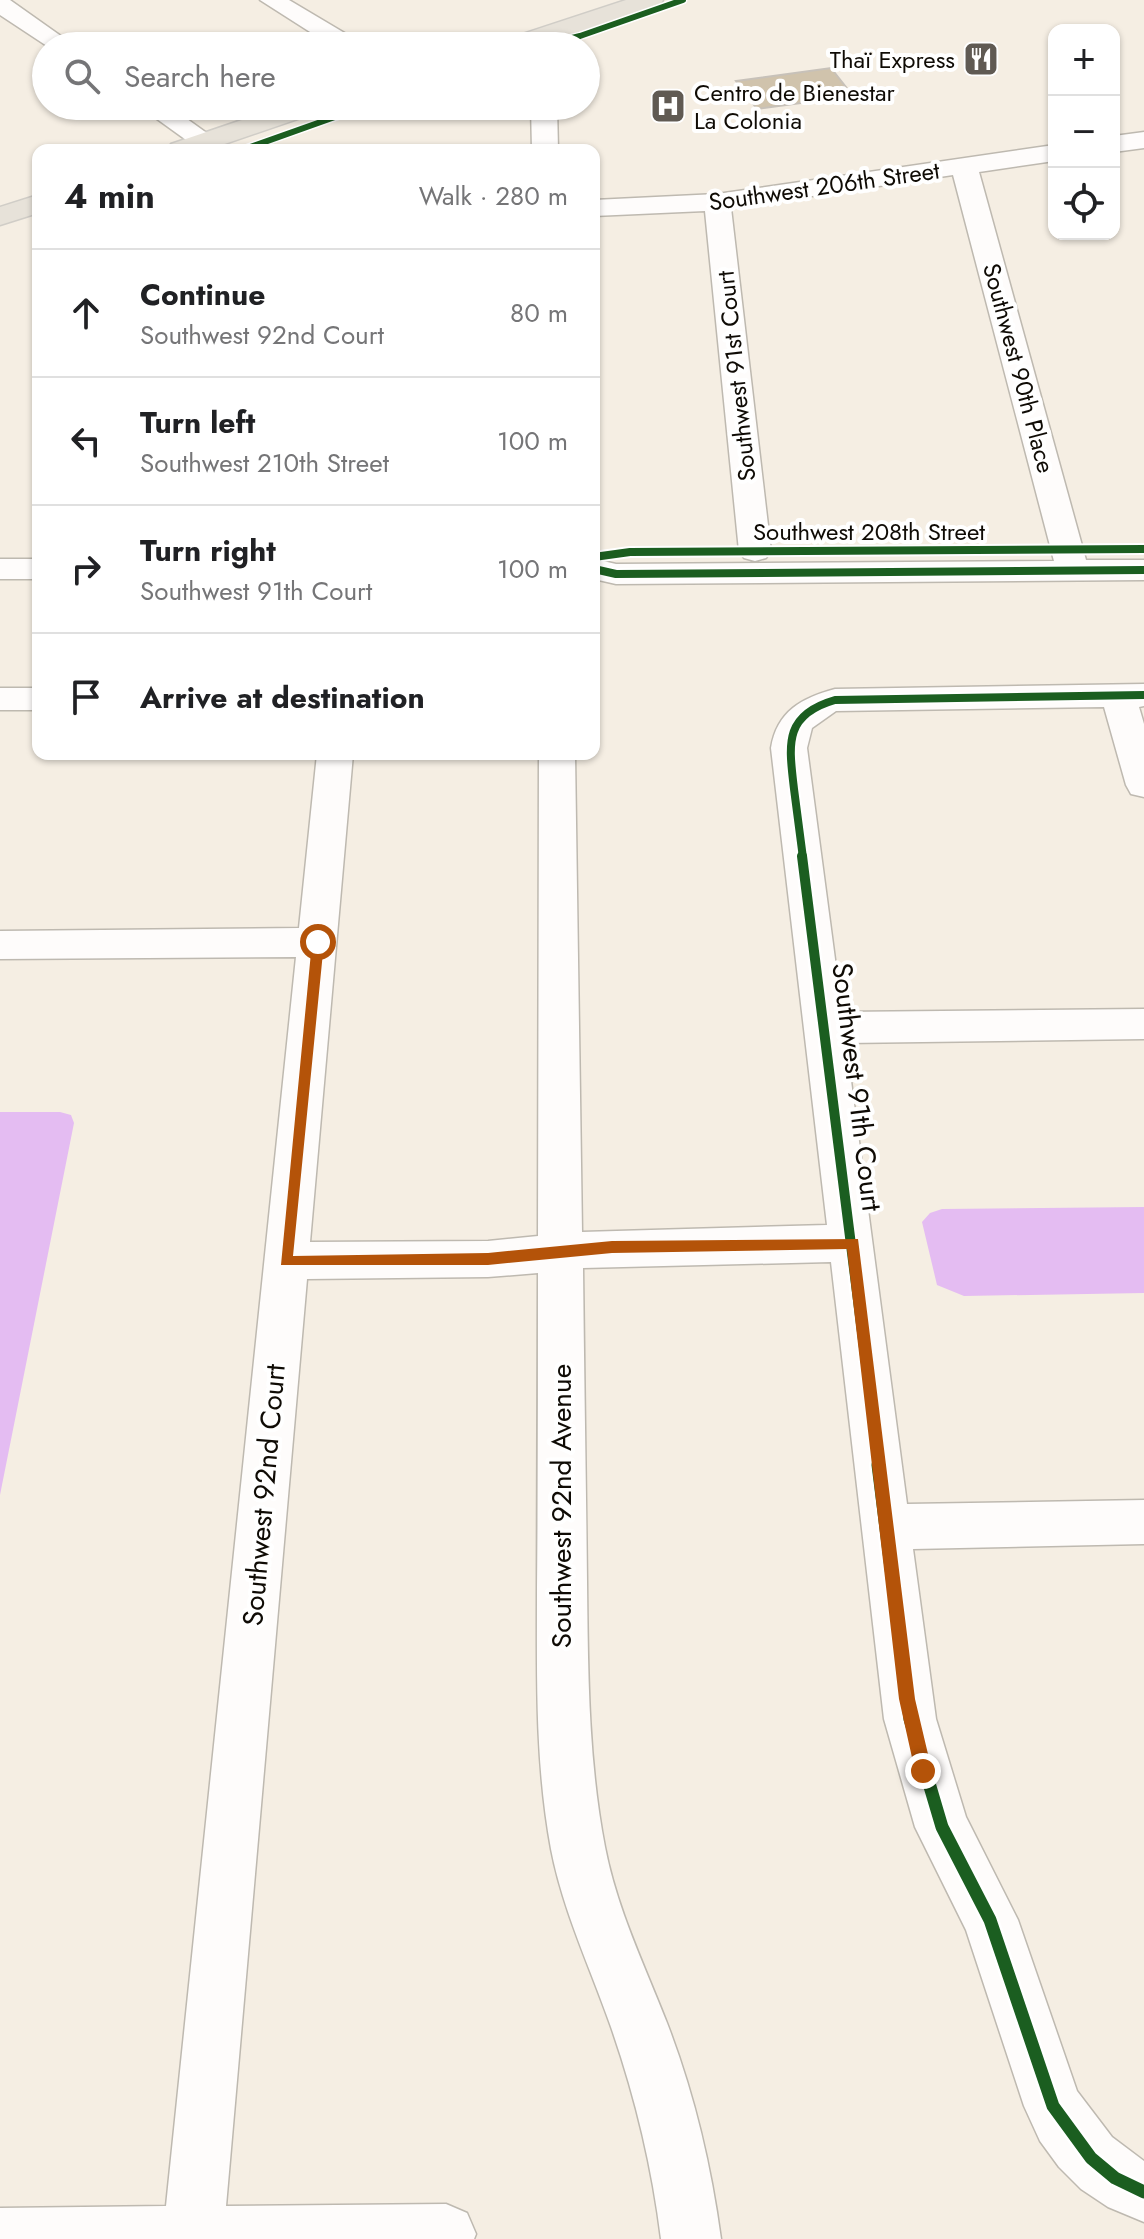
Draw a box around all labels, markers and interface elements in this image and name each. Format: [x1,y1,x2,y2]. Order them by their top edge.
map controls [1048,24,1120,240]
button: + [1048,24,1120,96]
search box [32,32,600,120]
restaurant icon: Thaï Express [962,40,1000,78]
place label: Thaï Express [830,42,955,77]
icon: search [60,54,104,98]
text: Search here [124,55,276,98]
place label: Centro de Bienestar La Colonia [694,75,896,138]
hospital icon: Centro de Bienestar La Colonia [649,87,687,125]
button: − [1048,96,1120,168]
street label: Southwest 206th Street [706,152,942,220]
button: locate [1048,168,1120,240]
text: 4 min [64,172,155,221]
text: Walk · 280 m [419,177,568,215]
street label: Southwest 90th Place [974,259,1064,477]
street label: Southwest 91st Court [708,269,764,483]
text: Continue [140,273,266,316]
icon: ahead [64,291,108,335]
text: 80 m [510,294,568,332]
text: Southwest 92nd Court [140,316,384,354]
text: Turn left [140,401,255,444]
icon: left [64,419,108,463]
text: 100 m [497,422,568,460]
text: Southwest 210th Street [140,444,389,482]
street label: Southwest 208th Street [753,514,985,549]
text: Turn right [140,529,276,572]
icon: right [64,547,108,591]
text: 100 m [497,550,568,588]
text: Southwest 91th Court [140,572,372,610]
icon: arrive [64,675,108,719]
text: Arrive at destination [140,676,425,719]
route start [300,924,336,960]
street label: Southwest 91th Court [821,960,893,1214]
street label: Southwest 92nd Court [232,1362,296,1628]
street label: Southwest 92nd Avenue [541,1364,582,1648]
route end [905,1753,941,1789]

